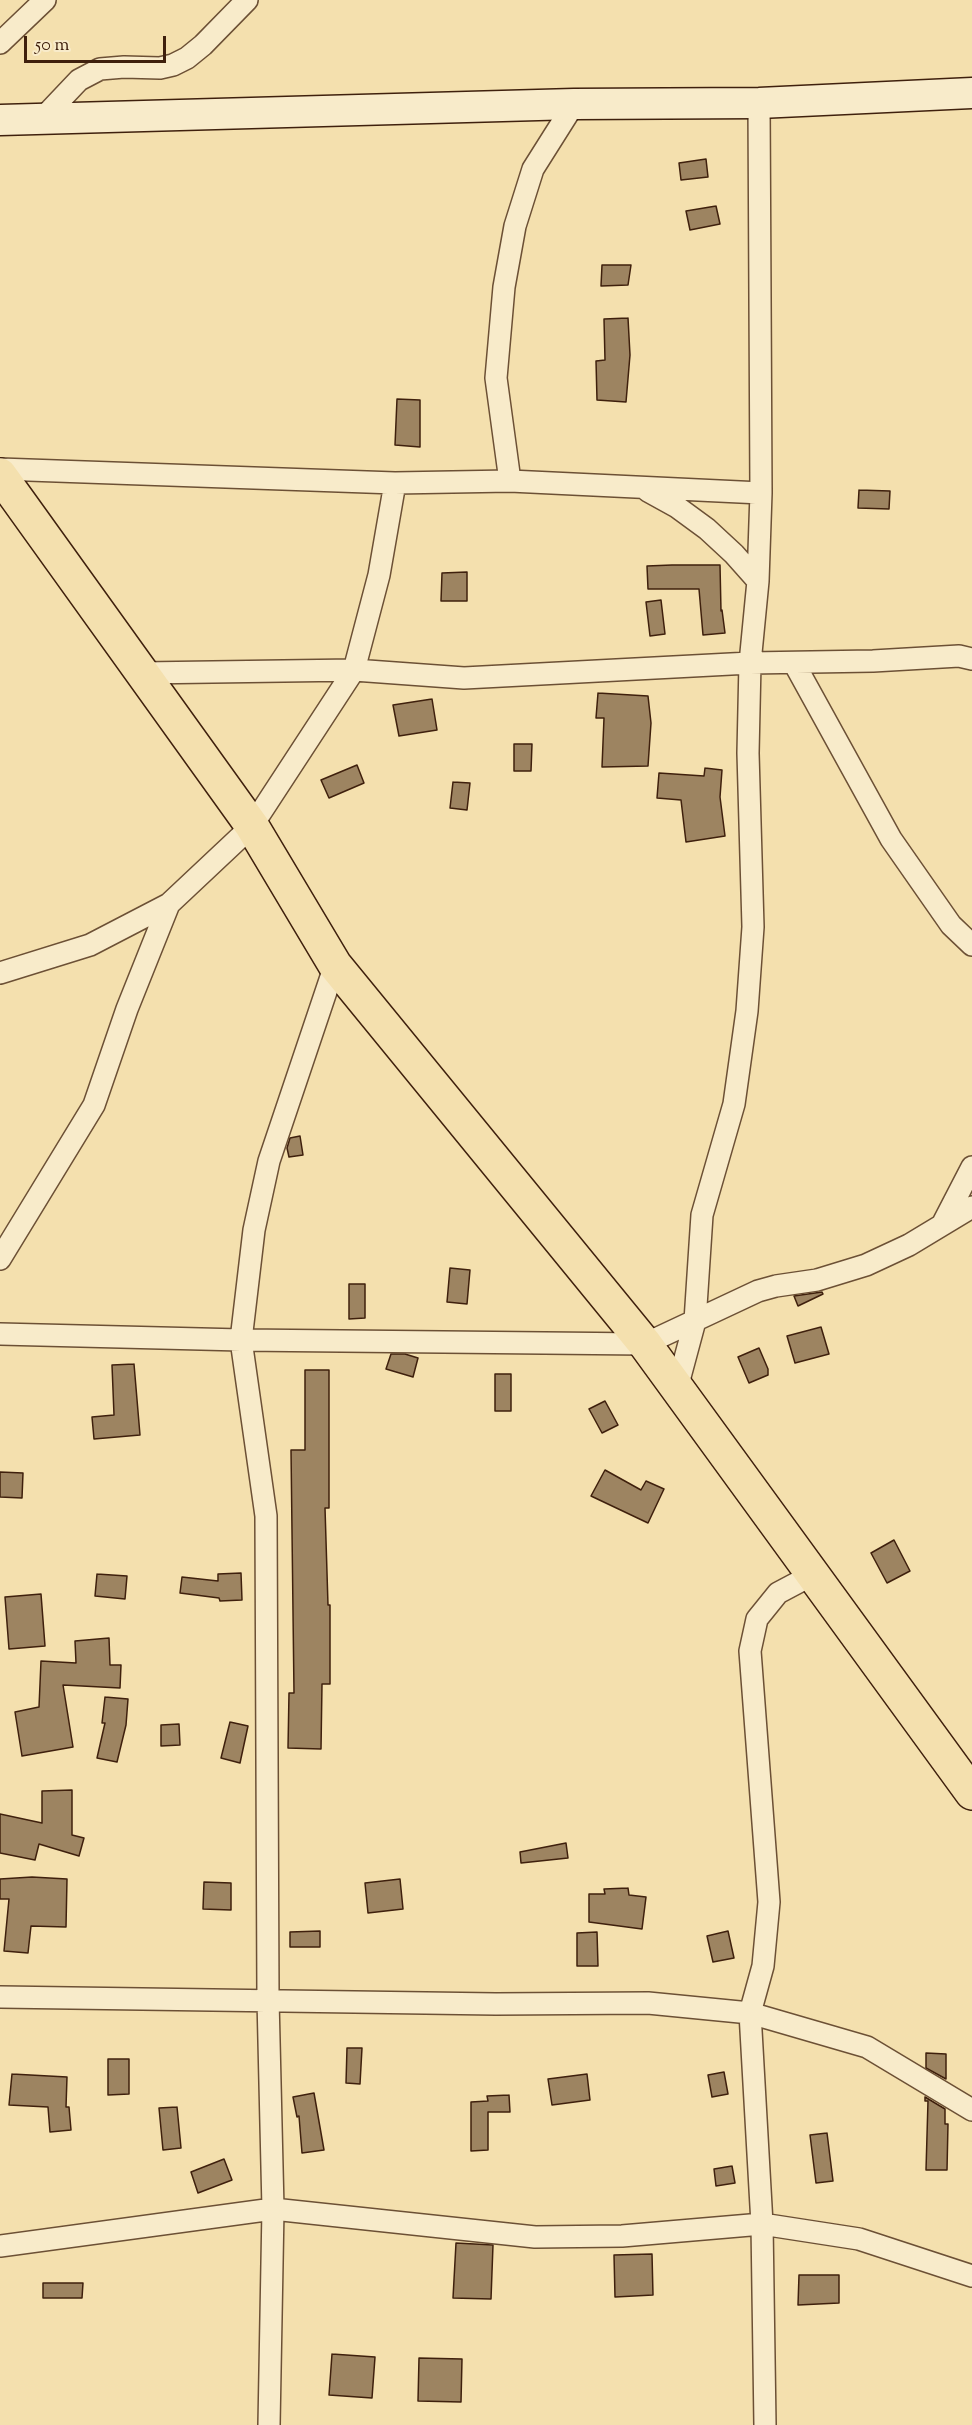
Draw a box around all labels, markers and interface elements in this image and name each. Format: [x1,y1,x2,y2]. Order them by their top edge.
scale bar [27,24,170,62]
text: 50 m [35,33,69,59]

